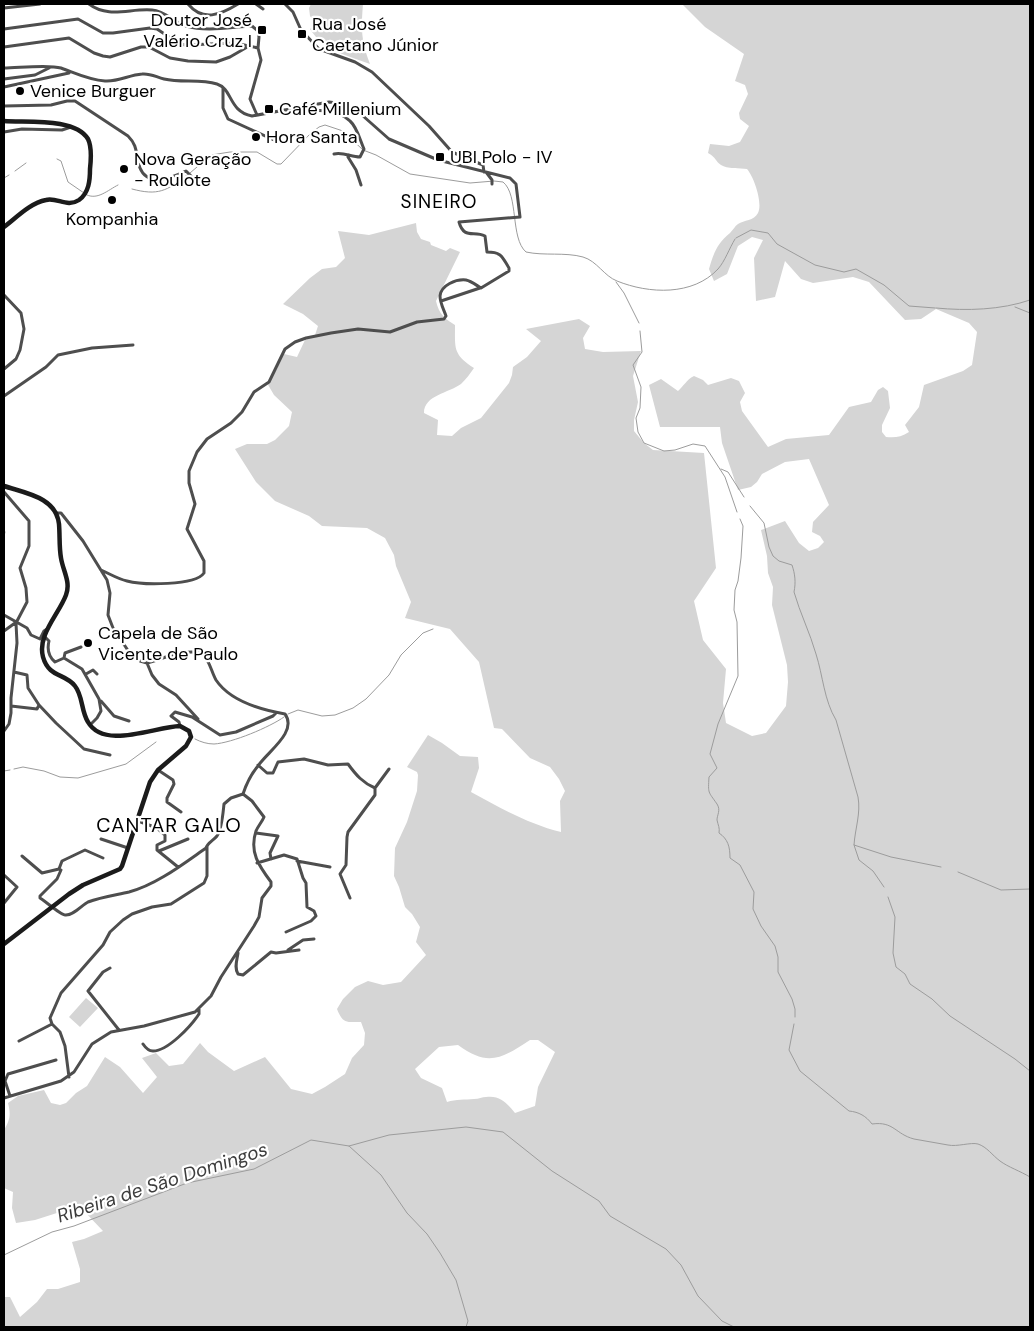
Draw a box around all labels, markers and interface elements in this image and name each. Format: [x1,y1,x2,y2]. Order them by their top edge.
place label: Doutor José Valério Cruz I [143,8,252,53]
place label: Rua José Caetano Júnior [312,12,439,57]
marker: Doutor José Valério Cruz I [256,24,268,36]
marker: Rua José Caetano Júnior [296,28,308,40]
place label: Venice Burguer [30,79,156,103]
marker: Venice Burguer [14,85,26,97]
place label: Café Millenium [279,97,401,121]
marker: Café Millenium [263,103,275,115]
place label: Hora Santa [266,125,358,149]
marker: Hora Santa [250,131,262,143]
place label: UBI Polo - IV [450,145,553,169]
place label: Nova Geração - Roulote [134,147,251,192]
marker: UBI Polo - IV [434,151,446,163]
marker: Nova Geração - Roulote [118,163,130,175]
district label: SINEIRO [401,189,477,214]
marker: Kompanhia [106,194,118,206]
place label: Kompanhia [66,207,158,231]
place label: Capela de São Vicente de Paulo [98,621,238,666]
marker: Capela de São Vicente de Paulo [82,637,94,649]
district label: CANTAR GALO [96,812,242,838]
water label: Ribeira de São Domingos [54,1137,271,1228]

